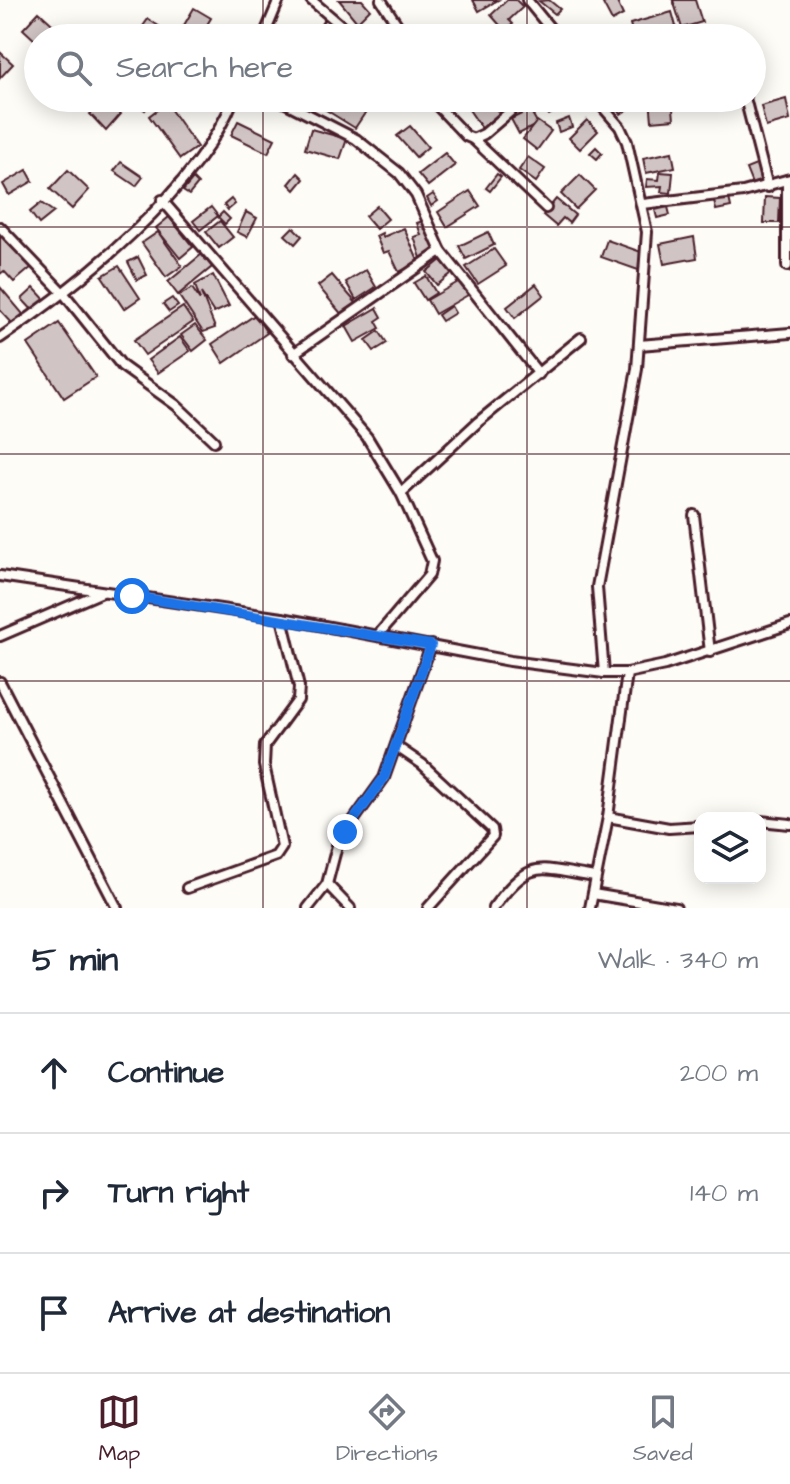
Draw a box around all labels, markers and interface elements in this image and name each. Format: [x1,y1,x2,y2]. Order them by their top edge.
search box [24,24,766,112]
icon: search [52,46,96,90]
text: Search here [116,47,293,89]
route start [114,578,150,614]
map controls [694,812,766,884]
button: layers [694,812,766,884]
route end [327,814,363,850]
text: 5 min [32,936,118,984]
text: Walk · 340 m [598,942,758,978]
icon: ahead [32,1051,76,1095]
text: Continue [108,1052,224,1094]
text: 200 m [680,1055,758,1091]
icon: right [32,1171,76,1215]
text: Turn right [108,1172,249,1214]
text: 140 m [690,1175,758,1211]
icon: arrive [32,1291,76,1335]
text: Arrive at destination [108,1292,390,1334]
tab: Map [97,1390,141,1469]
tab: Directions [336,1390,438,1469]
tab: Saved [633,1390,693,1469]

